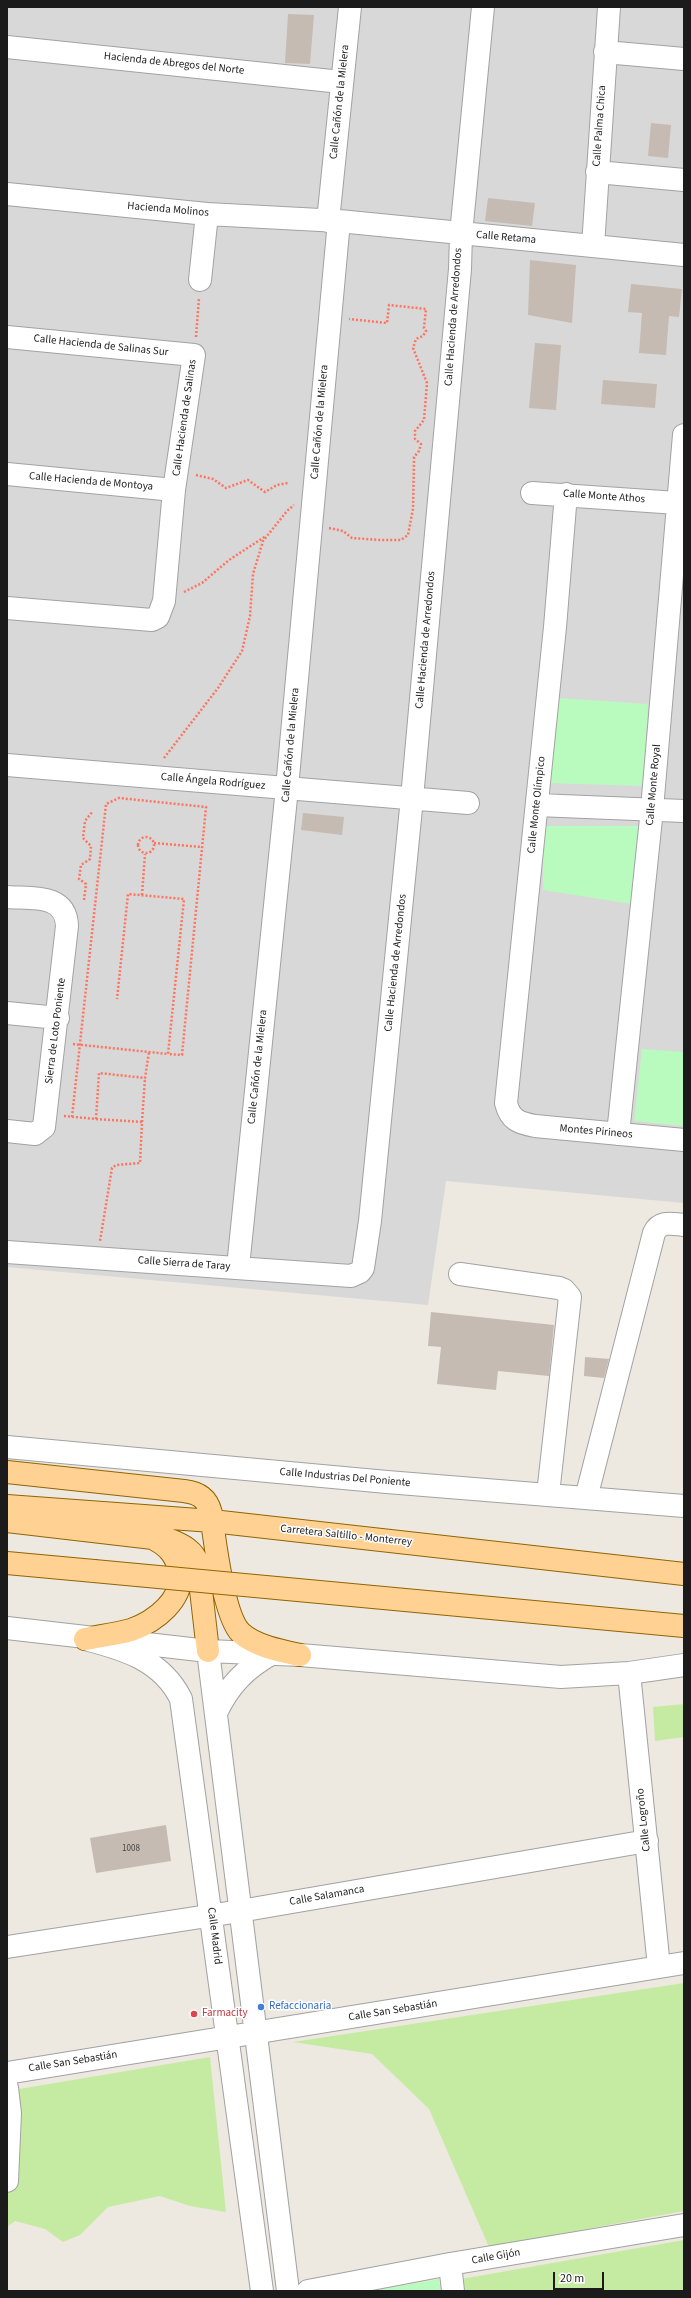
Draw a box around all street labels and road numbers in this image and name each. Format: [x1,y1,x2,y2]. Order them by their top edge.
street label: Calle Cañón de la Mielera [327,44,353,160]
street label: Hacienda de Abregos del Norte [103,50,245,78]
street label: Calle Palma Chica [591,85,609,167]
street label: Hacienda Molinos [127,200,209,220]
street label: Calle Retama [475,229,537,247]
street label: Calle Hacienda de Arredondos [443,248,465,386]
street label: Calle Hacienda de Salinas Sur [33,332,169,360]
street label: Calle Hacienda de Salinas [170,359,200,477]
street label: Calle Cañón de la Mielera [308,364,332,480]
street label: Calle Hacienda de Montoya [28,470,154,494]
street label: Calle Monte Athos [562,488,646,506]
street label: Calle Hacienda de Arredondos [413,571,439,709]
street label: Calle Cañón de la Mielera [279,687,303,803]
street label: Calle Monte Royal [644,744,664,826]
street label: Calle Monte Olímpico [525,756,549,854]
street label: Calle Ángela Rodríguez [160,771,266,793]
street label: Calle Hacienda de Arredondos [382,894,410,1032]
street label: Sierra de Loto Poniente [43,977,69,1085]
street label: Calle Cañón de la Mielera [245,1009,271,1125]
street label: Montes Pirineos [559,1122,633,1142]
street label: Calle Sierra de Taray [137,1254,231,1274]
street label: Calle Industrias Del Poniente [279,1466,411,1490]
street label: Carretera Saltillo - Monterrey [280,1523,412,1549]
street label: Calle Logroño [634,1788,654,1852]
street label: Calle Salamanca [288,1883,366,1909]
street label: Calle Madrid [204,1907,224,1965]
street label: Calle San Sebastián [348,1997,438,2025]
street label: Calle San Sebastián [28,2048,118,2076]
street label: Calle Gijón [471,2246,521,2268]

